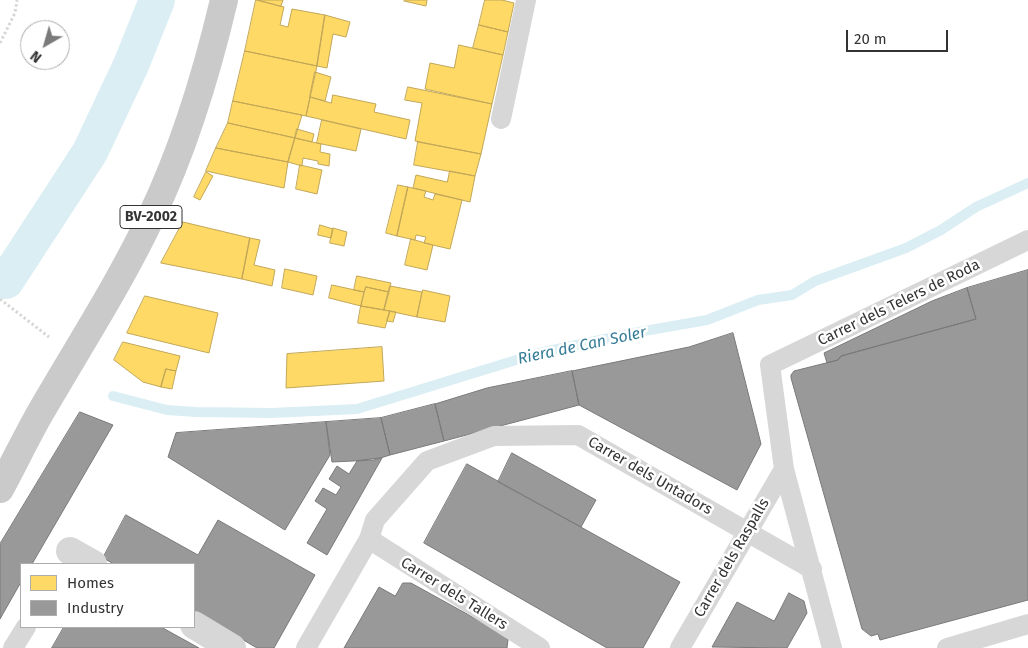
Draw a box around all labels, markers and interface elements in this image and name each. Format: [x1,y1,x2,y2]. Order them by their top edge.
north arrow [20,20,70,70]
scale bar [848,20,950,52]
text: 20 m [854,30,887,48]
text: N [27,47,45,66]
road number: BV-2002 [120,206,182,228]
street label: Carrer dels Telers de Roda [815,256,983,350]
water label: Riera de Can Soler [516,323,648,369]
street label: Carrer dels Untadors [585,433,715,519]
street label: Carrer dels Raspalls [691,495,773,621]
street label: Carrer dels Tallers [397,554,511,634]
legend [20,563,195,628]
text: Homes [67,574,114,592]
text: Industry [67,599,124,617]

